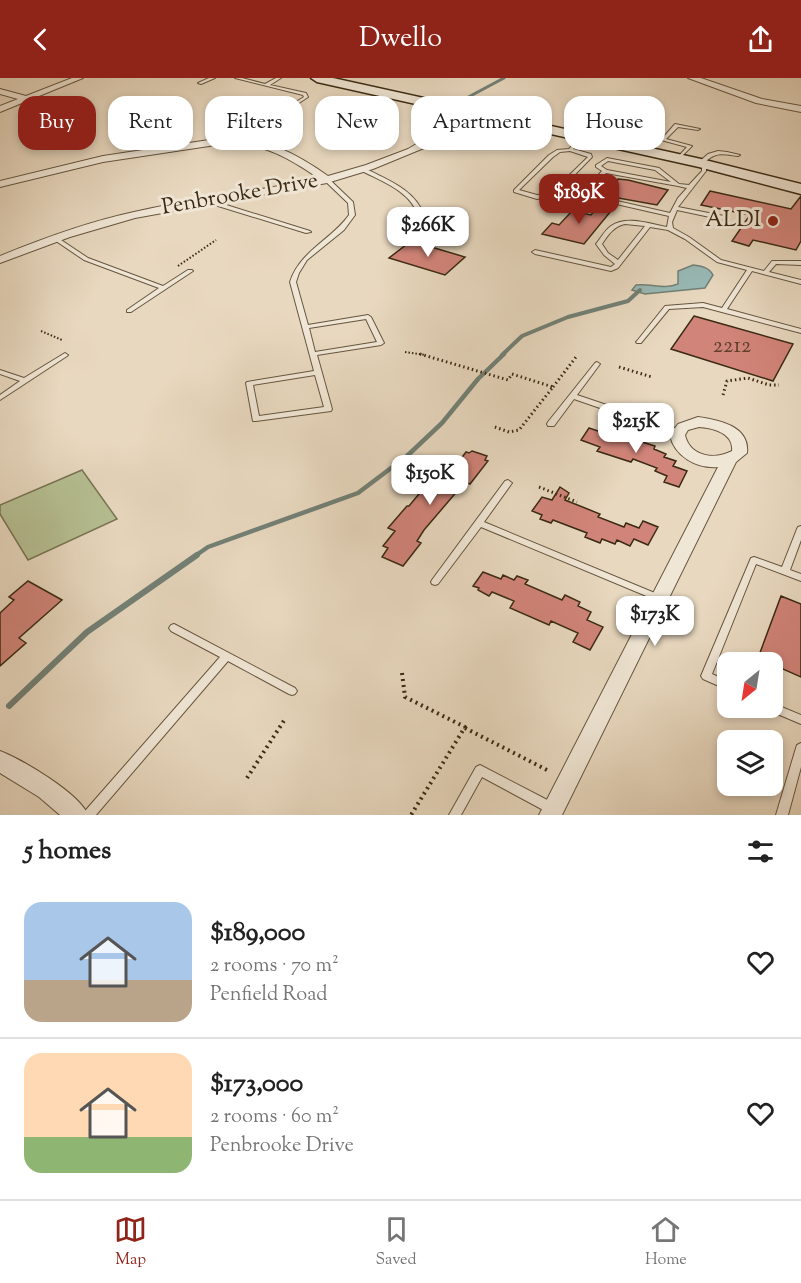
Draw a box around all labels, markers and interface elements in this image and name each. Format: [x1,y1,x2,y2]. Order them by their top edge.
text: Dwello [359,20,442,59]
icon: back [24,23,57,56]
icon: share [744,23,777,56]
chip: Buy [18,96,96,150]
chip: Rent [108,96,193,150]
chip: Filters [205,96,303,150]
chip: New [315,96,399,150]
chip: Apartment [411,96,552,150]
chip: House [564,96,665,150]
street label: Penbrooke Drive [159,166,321,224]
pin: $189K [537,174,621,225]
text: $189K [553,179,605,208]
place label: ALDI [705,205,761,237]
pin: $266K [386,207,470,258]
text: $266K [401,212,455,241]
marker: ALDI [766,214,780,228]
house number: 2212 [713,331,751,363]
pin: $215K [594,403,678,454]
text: $215K [612,408,660,437]
pin: $150K [388,455,472,506]
text: $150K [405,460,455,489]
pin: $173K [613,596,697,647]
text: $173K [630,601,680,630]
north arrow [717,652,783,718]
map controls [717,652,783,796]
button: layers [717,730,783,796]
text: 5 homes [24,833,111,870]
icon: filters [744,835,777,868]
text: $189,000 [210,915,305,952]
icon: home [72,926,144,998]
icon: heart [744,946,777,979]
text: 2 rooms · 70 m² [210,952,339,981]
text: Penfield Road [210,981,328,1010]
text: $173,000 [210,1066,303,1103]
icon: home [72,1077,144,1149]
icon: heart [744,1097,777,1130]
text: 2 rooms · 60 m² [210,1103,339,1132]
text: Penbrooke Drive [210,1132,354,1161]
tab: Map [114,1213,147,1272]
tab: Saved [375,1213,417,1272]
tab: Home [645,1213,687,1272]

